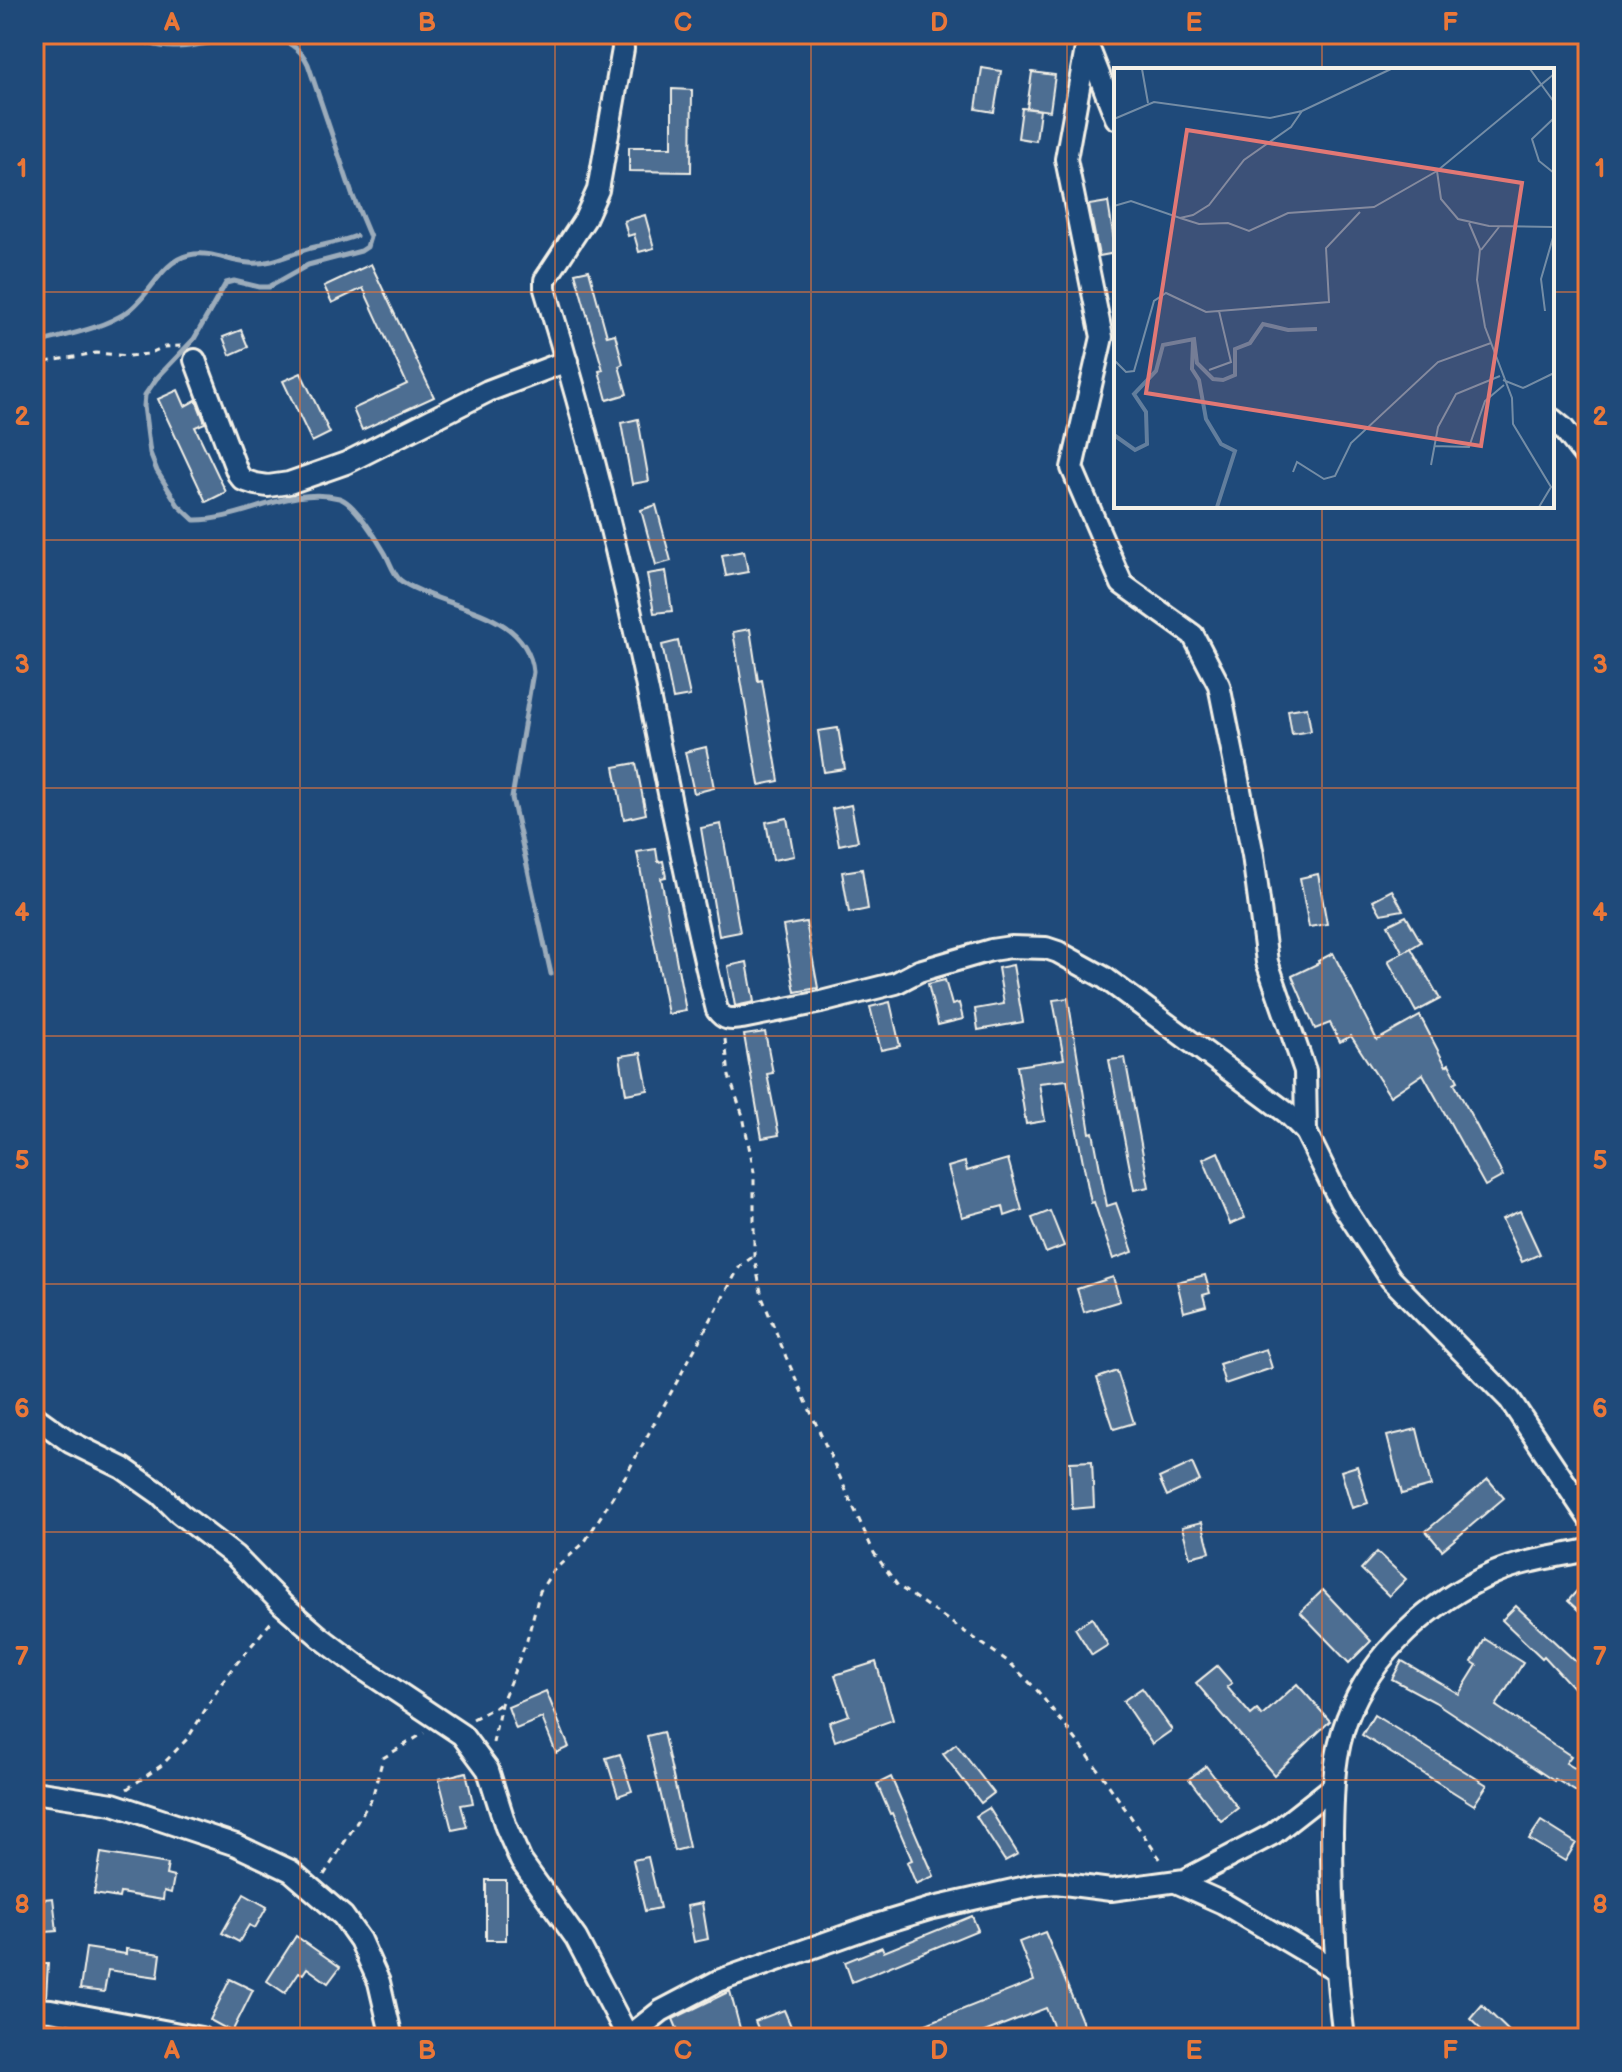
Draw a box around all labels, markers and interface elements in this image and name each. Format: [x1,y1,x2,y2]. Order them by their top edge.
text: A [163,8,180,39]
text: B [418,8,436,39]
text: C [674,8,692,39]
text: D [930,8,948,39]
text: E [1186,8,1203,39]
text: F [1442,8,1458,39]
inset map [1114,68,1554,508]
text: 1 [17,154,27,185]
text: 1 [1595,154,1605,185]
text: 2 [14,402,30,433]
text: 2 [1592,402,1608,433]
text: 3 [14,650,30,681]
text: 3 [1592,650,1608,681]
text: 4 [14,898,30,929]
text: 4 [1592,898,1608,929]
text: 5 [14,1146,30,1177]
text: 5 [1592,1146,1608,1177]
text: 6 [14,1394,30,1425]
text: 6 [1592,1394,1608,1425]
text: 7 [15,1642,29,1673]
text: 7 [1593,1642,1607,1673]
text: 8 [14,1890,30,1921]
text: 8 [1592,1890,1608,1921]
text: A [163,2036,180,2067]
text: B [418,2036,436,2067]
text: C [674,2036,692,2067]
text: D [930,2036,948,2067]
text: E [1186,2036,1203,2067]
text: F [1442,2036,1458,2067]

